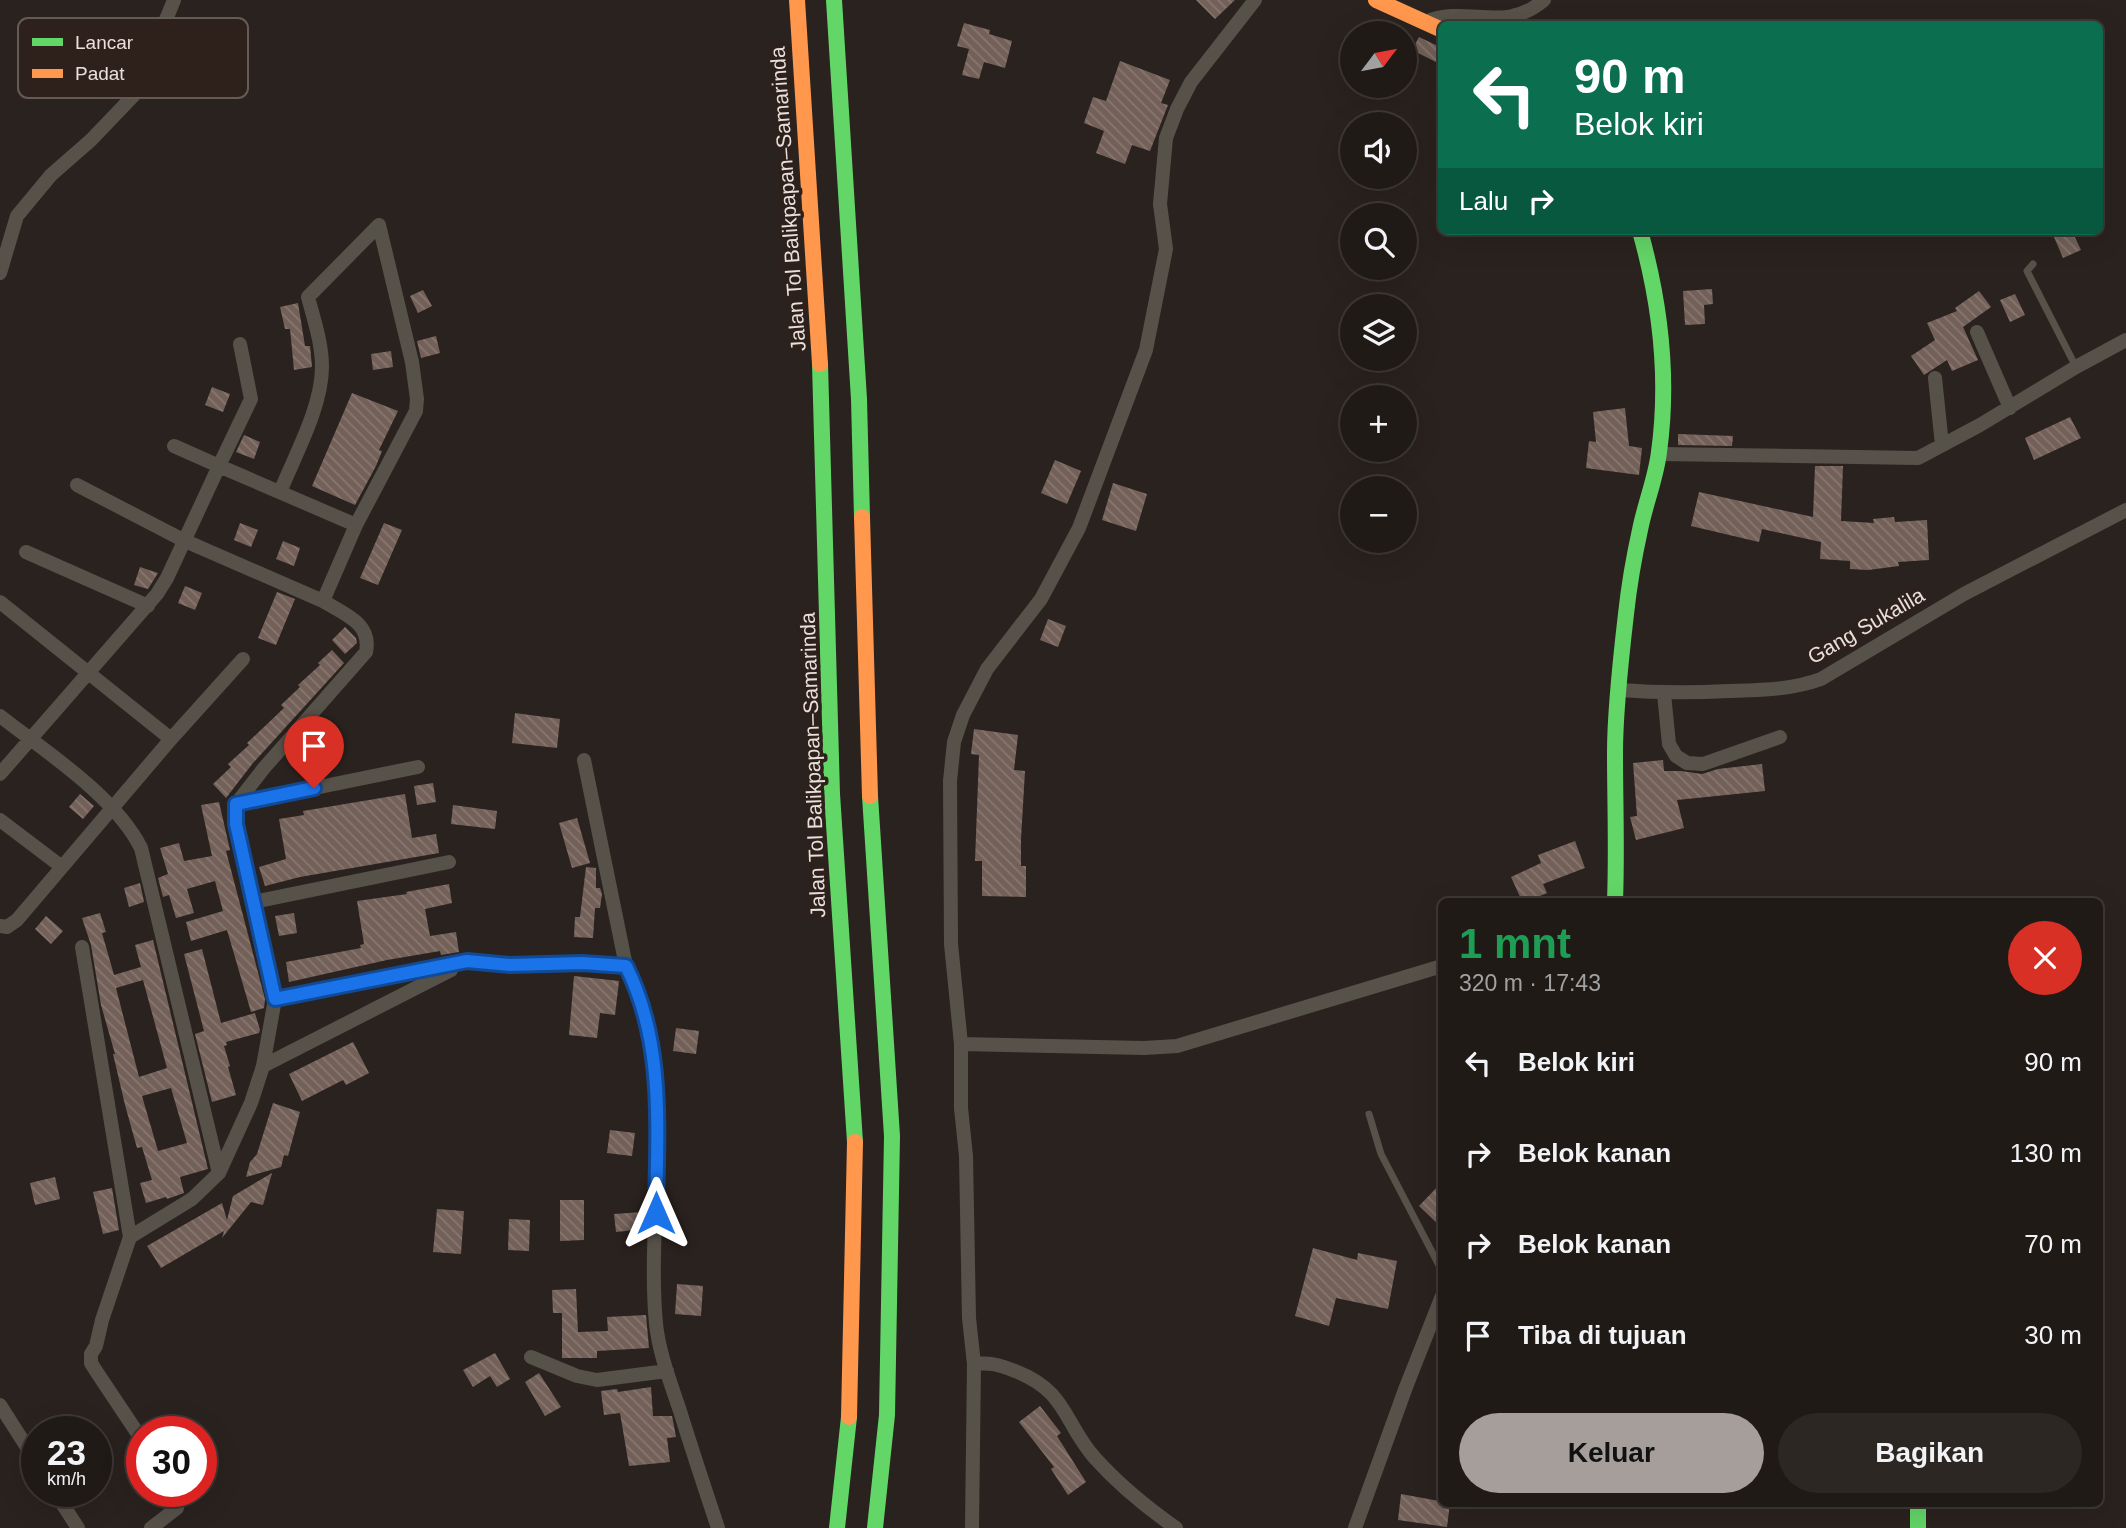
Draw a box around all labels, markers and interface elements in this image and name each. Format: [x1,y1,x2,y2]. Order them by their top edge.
legend [18,18,248,98]
north arrow [1340,21,1418,98]
map controls [1340,21,1417,553]
text: Lancar [75,32,134,53]
street label: Jalan Tol Balikpapan–Samarinda [765,46,810,352]
icon: left [1459,49,1550,140]
text: 90 m [1574,49,1686,103]
text: Padat [75,63,125,84]
text: Belok kiri [1574,106,1704,142]
button: sound [1340,112,1417,189]
icon: right [1522,182,1560,220]
text: Lalu [1459,186,1508,216]
button: search [1340,203,1417,280]
button: layers [1340,294,1417,371]
button: + [1340,385,1417,462]
button: − [1340,476,1417,553]
street label: Gang Sukalila [1803,583,1928,668]
street label: Jalan Tol Balikpapan–Samarinda [796,612,829,918]
pin [284,716,344,788]
icon: arrive [295,727,333,765]
text: 1 mnt [1459,920,1571,967]
button: close [2008,921,2082,995]
text: 320 m · 17:43 [1459,970,1601,996]
icon: left [1459,1044,1497,1082]
text: Belok kiri [1518,1047,1635,1077]
text: 90 m [2024,1047,2082,1077]
icon: right [1459,1135,1497,1173]
text: Belok kanan [1518,1138,1671,1168]
text: 130 m [2010,1138,2082,1168]
position arrow [619,1176,693,1250]
icon: right [1459,1226,1497,1264]
text: Belok kanan [1518,1229,1671,1259]
text: 70 m [2024,1229,2082,1259]
icon: arrive [1459,1317,1497,1355]
text: Tiba di tujuan [1518,1320,1687,1350]
text: 30 m [2024,1320,2082,1350]
button: Keluar [1459,1413,1764,1493]
button: Bagikan [1778,1413,2082,1493]
speed limit sign: 30 [126,1416,217,1507]
text: 23 [47,1433,86,1472]
text: km/h [47,1469,86,1489]

